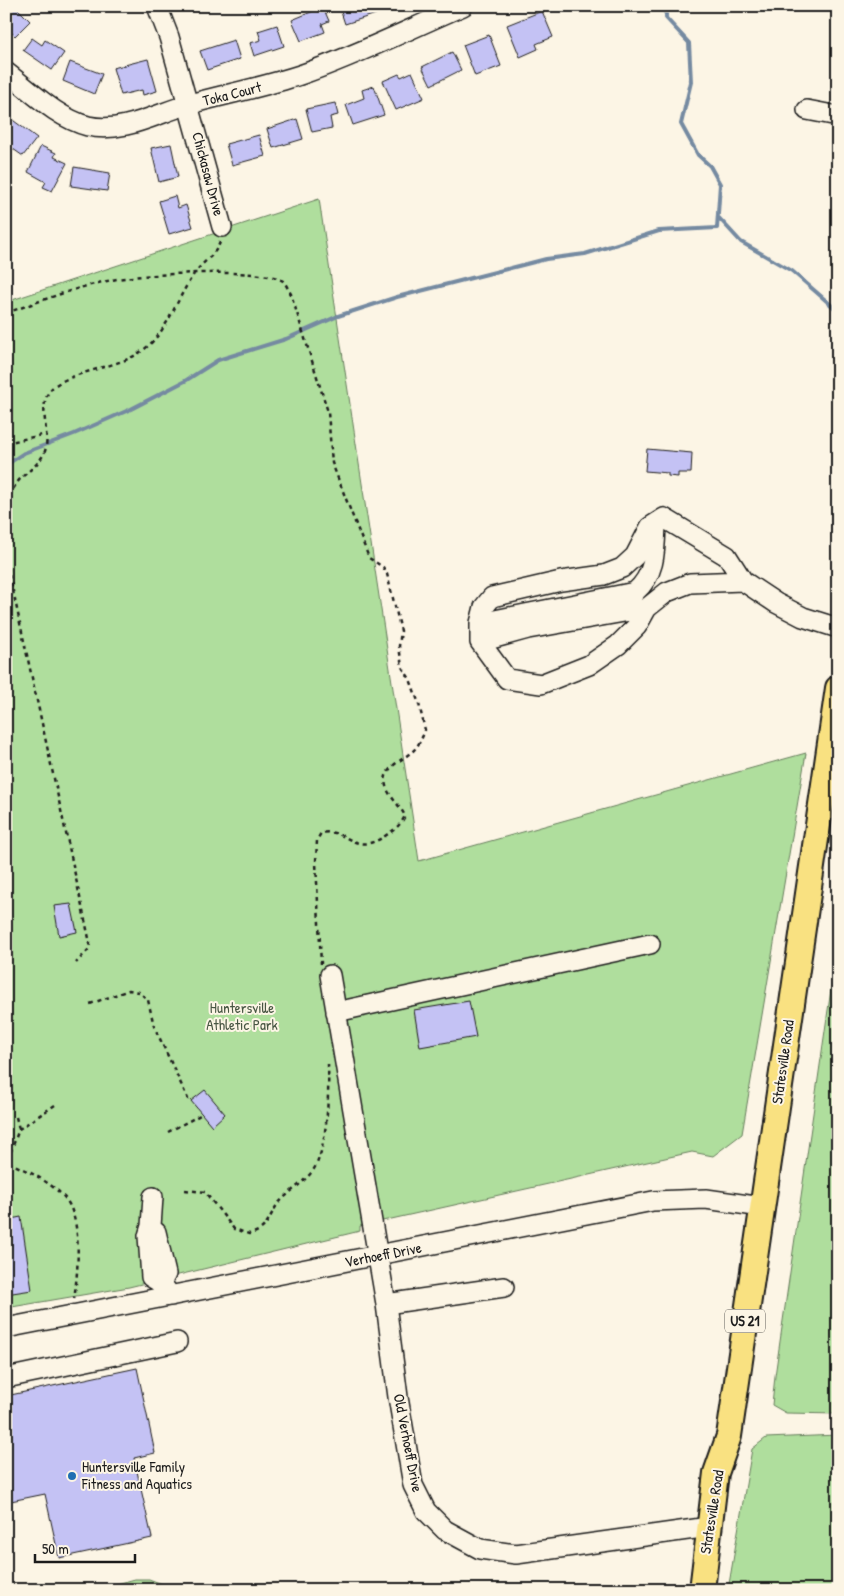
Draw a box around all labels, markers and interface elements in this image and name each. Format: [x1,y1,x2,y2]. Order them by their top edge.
street label: Toka Court [200,76,264,111]
street label: Chickasaw Drive [187,130,230,218]
park label: Huntersville Athletic Park [206,997,278,1035]
street label: Statesville Road [766,1018,799,1105]
street label: Verhoeff Drive [343,1237,423,1272]
road number: US 21 [725,1310,765,1332]
street label: Old Verhoeff Drive [389,1392,428,1494]
place label: Huntersville Family Fitness and Aquatics [81,1456,192,1494]
street label: Statesville Road [695,1468,729,1555]
marker: Huntersville Family Fitness and Aquatics [66,1470,78,1482]
scale bar [35,1531,135,1563]
text: 50 m [42,1538,69,1559]

